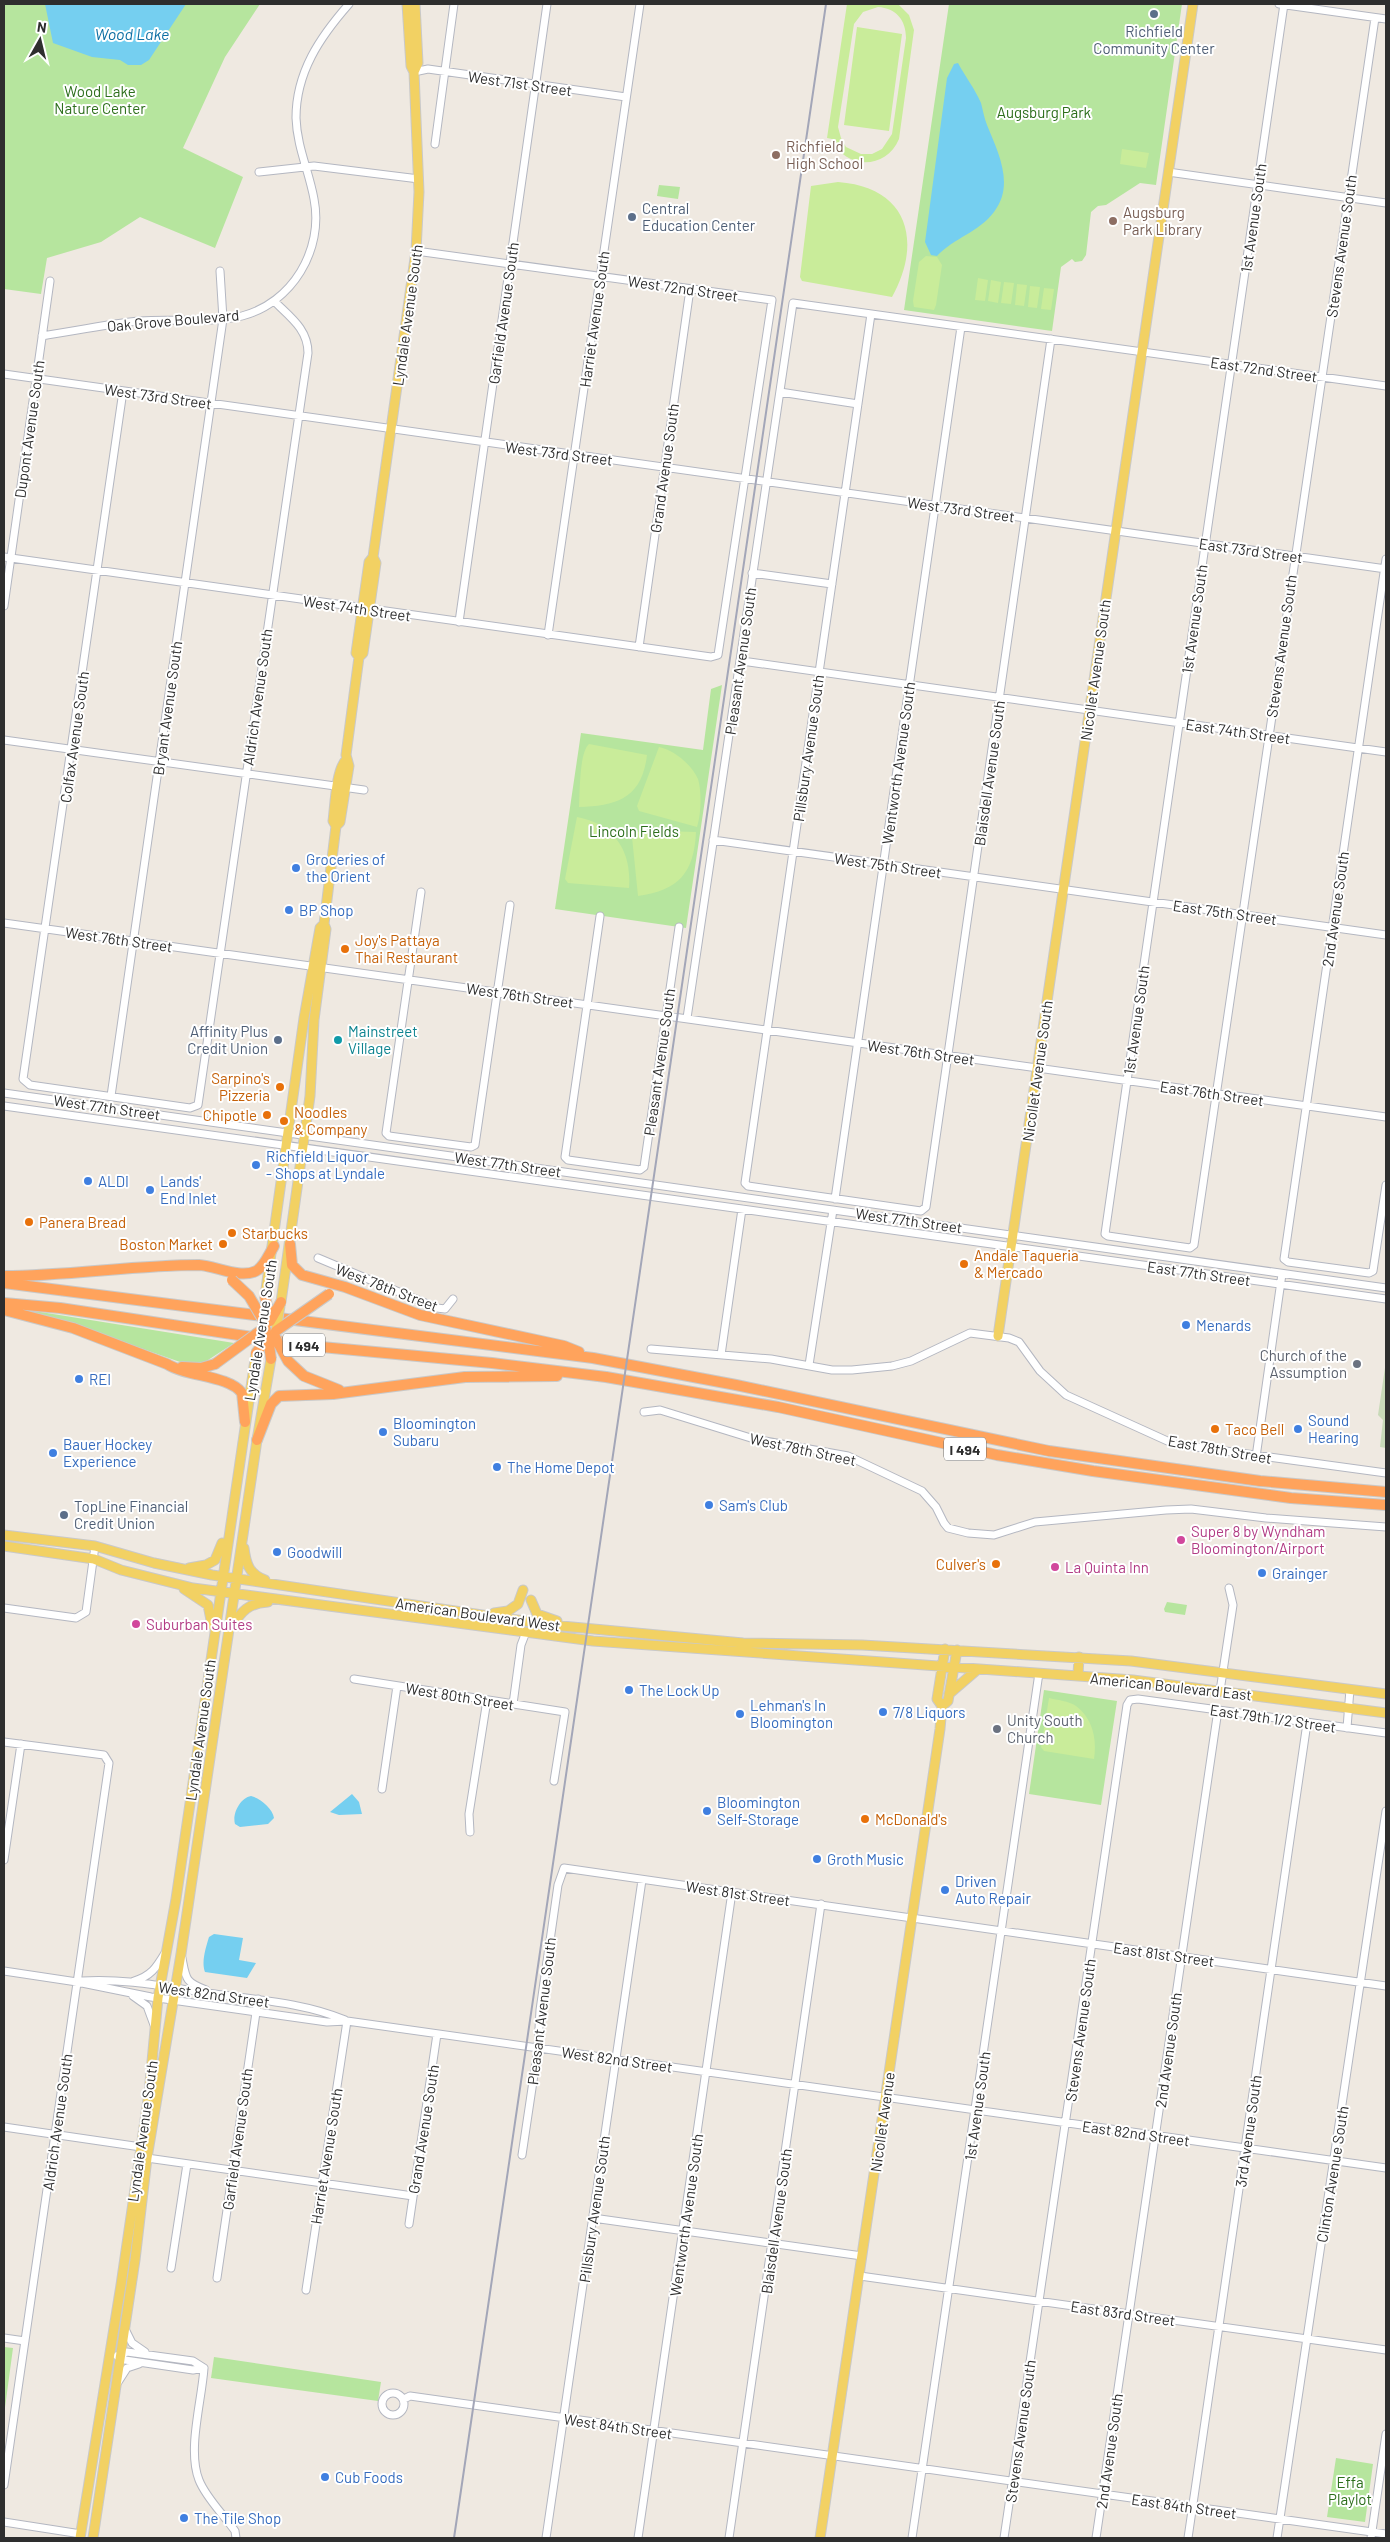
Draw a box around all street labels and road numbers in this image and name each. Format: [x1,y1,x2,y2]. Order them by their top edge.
street label: West 71st Street [467,67,573,99]
street label: 1st Avenue South [1236,162,1270,274]
street label: Stevens Avenue South [1322,173,1360,319]
street label: Garfield Avenue South [484,241,522,385]
street label: Lyndale Avenue South [388,243,426,387]
street label: Harriet Avenue South [576,250,612,388]
street label: West 72nd Street [627,271,739,305]
street label: Oak Grove Boulevard [106,305,240,335]
street label: East 72nd Street [1209,353,1319,385]
street label: Dupont Avenue South [10,359,48,499]
street label: West 73rd Street [103,380,213,412]
street label: Grand Avenue South [646,402,682,534]
street label: West 73rd Street [504,437,614,469]
street label: West 73rd Street [906,493,1016,525]
street label: East 73rd Street [1198,534,1304,566]
street label: 1st Avenue South [1177,563,1211,675]
street label: Stevens Avenue South [1262,573,1300,719]
street label: Pleasant Avenue South [721,586,759,736]
street label: West 74th Street [302,592,412,624]
street label: Nicollet Avenue South [1076,598,1114,742]
street label: Aldrich Avenue South [238,627,276,767]
street label: Bryant Avenue South [149,640,185,776]
street label: Colfax Avenue South [56,670,92,804]
street label: Pillsbury Avenue South [789,673,827,823]
street label: Wentworth Avenue South [878,680,918,846]
street label: Blaisdell Avenue South [970,699,1008,847]
street label: East 74th Street [1185,715,1291,747]
street label: West 75th Street [833,849,943,881]
street label: 2nd Avenue South [1318,850,1352,968]
street label: East 75th Street [1172,896,1278,928]
street label: West 76th Street [64,923,174,955]
street label: 1st Avenue South [1119,964,1153,1076]
street label: West 76th Street [465,979,575,1011]
street label: Pleasant Avenue South [640,987,678,1137]
street label: Nicollet Avenue South [1018,999,1056,1143]
street label: West 76th Street [866,1036,976,1068]
street label: East 76th Street [1159,1077,1265,1109]
street label: West 77th Street [52,1091,162,1123]
street label: West 77th Street [453,1148,563,1180]
street label: West 77th Street [854,1204,964,1236]
street label: East 77th Street [1146,1257,1252,1289]
street label: Lyndale Avenue South [240,1258,280,1402]
street label: West 78th Street [333,1259,441,1315]
road number: I 494 [283,1334,325,1356]
street label: West 78th Street [748,1429,858,1469]
street label: East 78th Street [1167,1431,1273,1467]
road number: I 494 [944,1438,986,1460]
street label: American Boulevard West [394,1594,562,1634]
street label: Lyndale Avenue South [181,1658,219,1802]
street label: American Boulevard East [1089,1669,1253,1703]
street label: West 80th Street [404,1679,516,1713]
street label: East 79th 1/2 Street [1209,1700,1337,1736]
street label: West 81st Street [685,1877,791,1909]
street label: Pleasant Avenue South [523,1936,559,2086]
street label: East 81st Street [1112,1938,1216,1970]
street label: Stevens Avenue South [1061,1957,1099,2103]
street label: West 82nd Street [157,1977,271,2011]
street label: 2nd Avenue South [1151,1991,1185,2109]
street label: West 82nd Street [560,2042,674,2076]
street label: 1st Avenue South [960,2050,994,2162]
street label: Aldrich Avenue South [38,2052,76,2192]
street label: Lyndale Avenue South [123,2059,161,2203]
street label: Grand Avenue South [404,2063,442,2195]
street label: Garfield Avenue South [218,2067,256,2211]
street label: Nicollet Avenue [866,2071,898,2173]
street label: 3rd Avenue South [1231,2074,1265,2188]
street label: Harriet Avenue South [306,2087,346,2225]
street label: Clinton Avenue South [1312,2104,1352,2244]
street label: East 82nd Street [1081,2117,1191,2149]
street label: Wentworth Avenue South [666,2132,706,2298]
street label: Pillsbury Avenue South [575,2134,613,2284]
street label: Blaisdell Avenue South [757,2147,795,2295]
street label: East 83rd Street [1070,2297,1176,2329]
street label: Stevens Avenue South [1001,2358,1039,2504]
street label: 2nd Avenue South [1092,2392,1126,2510]
street label: West 84th Street [563,2409,673,2443]
street label: East 84th Street [1130,2490,1238,2522]

